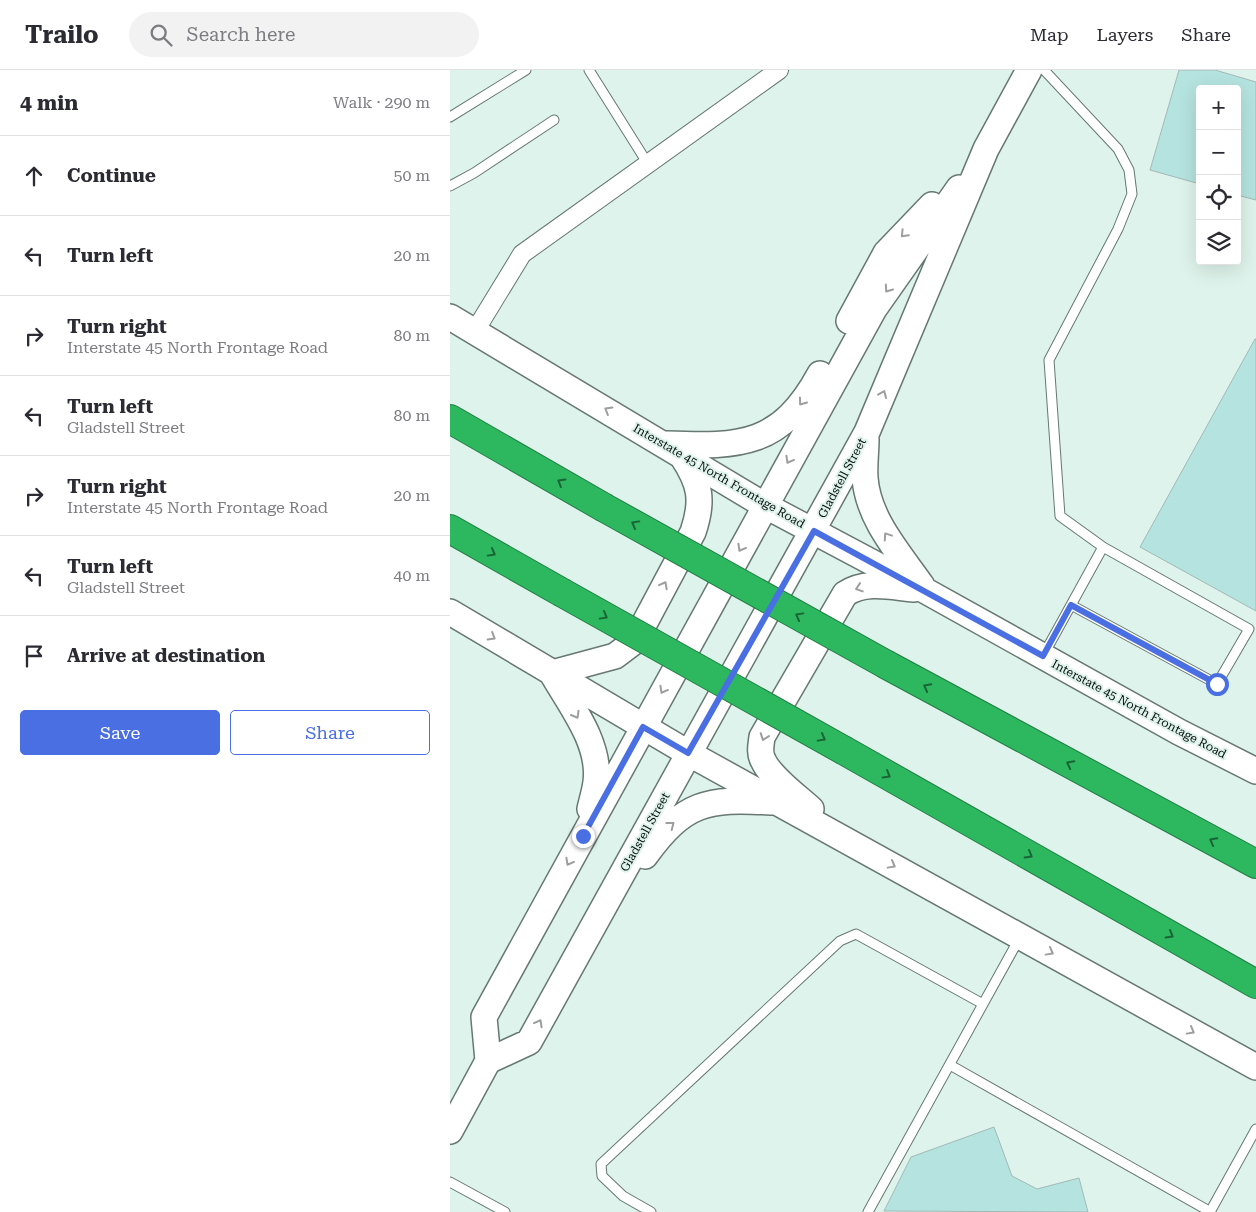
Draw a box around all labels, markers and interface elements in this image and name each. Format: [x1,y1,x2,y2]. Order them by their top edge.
search box [129,12,479,57]
text: Trailo [25,21,99,49]
icon: search [147,21,175,49]
text: Search here [187,23,295,46]
text: Map [1030,24,1069,45]
text: Layers [1097,24,1153,45]
text: Share [1181,24,1231,45]
map controls [1196,85,1241,265]
button: + [1196,85,1241,130]
text: 4 min [20,91,78,115]
text: Walk · 290 m [333,93,430,112]
button: − [1196,130,1241,175]
icon: ahead [20,162,48,190]
text: Continue [67,164,156,187]
text: 50 m [393,166,430,185]
button: locate [1196,175,1241,220]
button: layers [1196,220,1241,265]
one-way arrow [901,228,910,237]
icon: left [20,242,48,270]
text: Turn left [67,244,153,267]
text: 20 m [393,246,430,265]
one-way arrow [885,283,894,293]
text: Turn right [67,315,167,338]
icon: right [20,322,48,350]
text: 80 m [393,326,430,345]
text: Interstate 45 North Frontage Road [67,338,328,357]
one-way arrow [877,390,888,399]
text: Turn left [67,395,153,418]
one-way arrow [799,396,808,406]
icon: left [20,402,48,430]
text: 80 m [393,406,430,425]
one-way arrow [605,407,614,417]
text: Gladstell Street [67,418,185,437]
street label: Interstate 45 North Frontage Road [631,421,808,531]
street label: Gladstell Street [815,435,869,520]
one-way arrow [786,455,796,464]
text: Turn right [67,475,167,498]
one-way arrow [557,478,566,488]
icon: right [20,482,48,510]
text: 20 m [393,486,430,505]
text: Interstate 45 North Frontage Road [67,498,328,517]
one-way arrow [631,521,640,531]
one-way arrow [884,532,893,541]
one-way arrow [737,542,747,551]
one-way arrow [487,547,496,557]
text: Turn left [67,555,153,578]
icon: left [20,562,48,590]
text: 40 m [393,566,430,585]
text: Gladstell Street [67,578,185,597]
one-way arrow [658,581,668,590]
one-way arrow [855,582,864,592]
one-way arrow [598,609,607,619]
one-way arrow [795,612,804,622]
one-way arrow [486,631,495,641]
icon: arrive [20,642,48,670]
text: Arrive at destination [67,644,265,667]
street label: Interstate 45 North Frontage Road [1049,657,1229,761]
route start [1206,673,1229,696]
one-way arrow [923,683,932,693]
one-way arrow [659,685,669,694]
button: Save [20,710,220,755]
button: Share [230,710,430,755]
one-way arrow [570,710,580,719]
one-way arrow [759,732,769,741]
one-way arrow [816,732,825,742]
one-way arrow [1066,760,1075,770]
one-way arrow [882,769,891,779]
street label: Gladstell Street [617,789,673,874]
one-way arrow [666,822,675,831]
route end [572,825,595,848]
one-way arrow [1209,838,1218,848]
one-way arrow [1023,849,1032,859]
one-way arrow [565,856,575,865]
one-way arrow [886,859,895,869]
one-way arrow [1165,929,1174,939]
one-way arrow [1044,945,1053,955]
one-way arrow [533,1020,543,1029]
one-way arrow [1186,1024,1195,1034]

